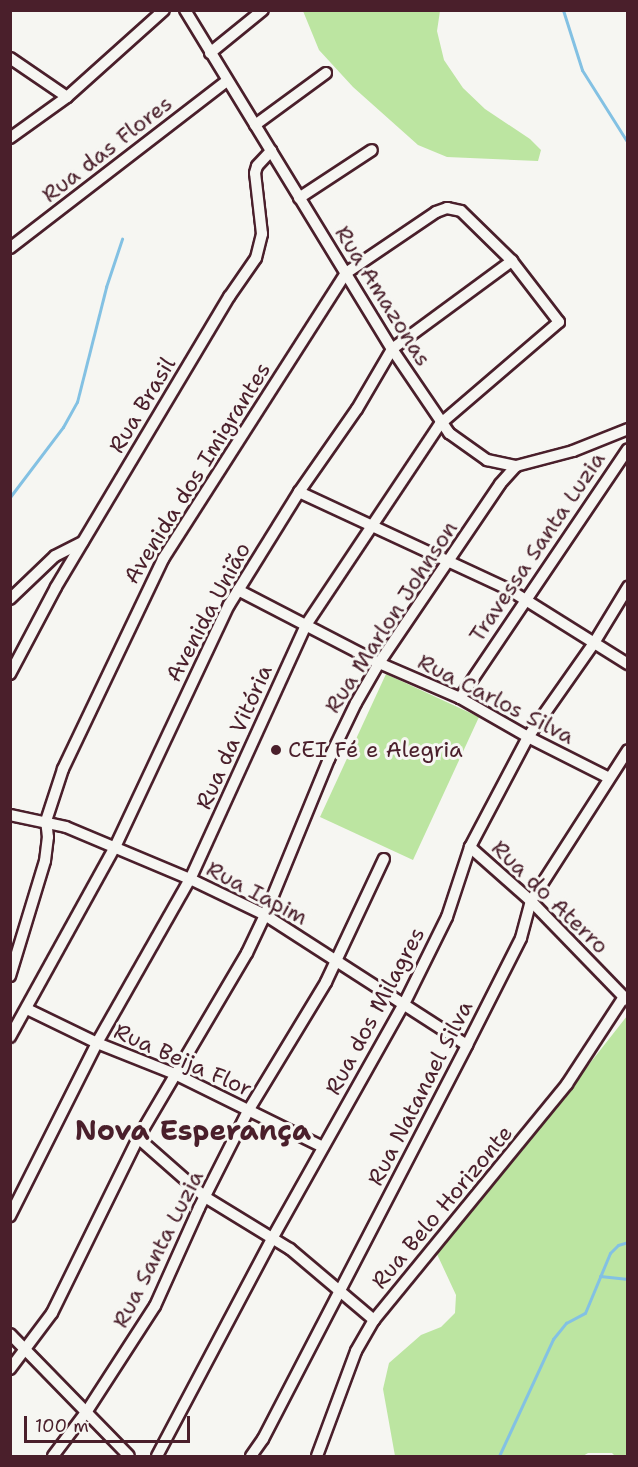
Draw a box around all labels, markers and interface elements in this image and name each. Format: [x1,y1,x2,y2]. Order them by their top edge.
street label: Rua das Flores [37,90,177,208]
street label: Rua Amazonas [329,221,437,371]
street label: Rua Brasil [103,352,181,458]
street label: Avenida dos Imigrantes [118,357,276,589]
street label: Travessa Santa Luzia [463,447,611,647]
street label: Rua Marlon Johnson [319,516,463,718]
street label: Avenida União [160,538,256,686]
street label: Rua Carlos Silva [413,648,579,750]
street label: Rua da Vitória [190,661,278,813]
place label: CEI Fé e Alegria [288,737,463,763]
marker: CEI Fé e Alegria [269,743,283,757]
street label: Rua do Aterro [486,835,614,959]
street label: Rua Iapim [202,855,312,931]
street label: Rua dos Milagres [320,923,430,1099]
street label: Rua Natanael Silva [362,996,478,1190]
street label: Rua Beija Flor [110,1018,256,1102]
district label: Nova Esperança [75,1113,311,1147]
street label: Rua Belo Horizonte [366,1120,518,1294]
street label: Rua Santa Luzia [107,1166,209,1332]
scale bar [27,1404,194,1442]
text: 100 m [35,1414,89,1438]

